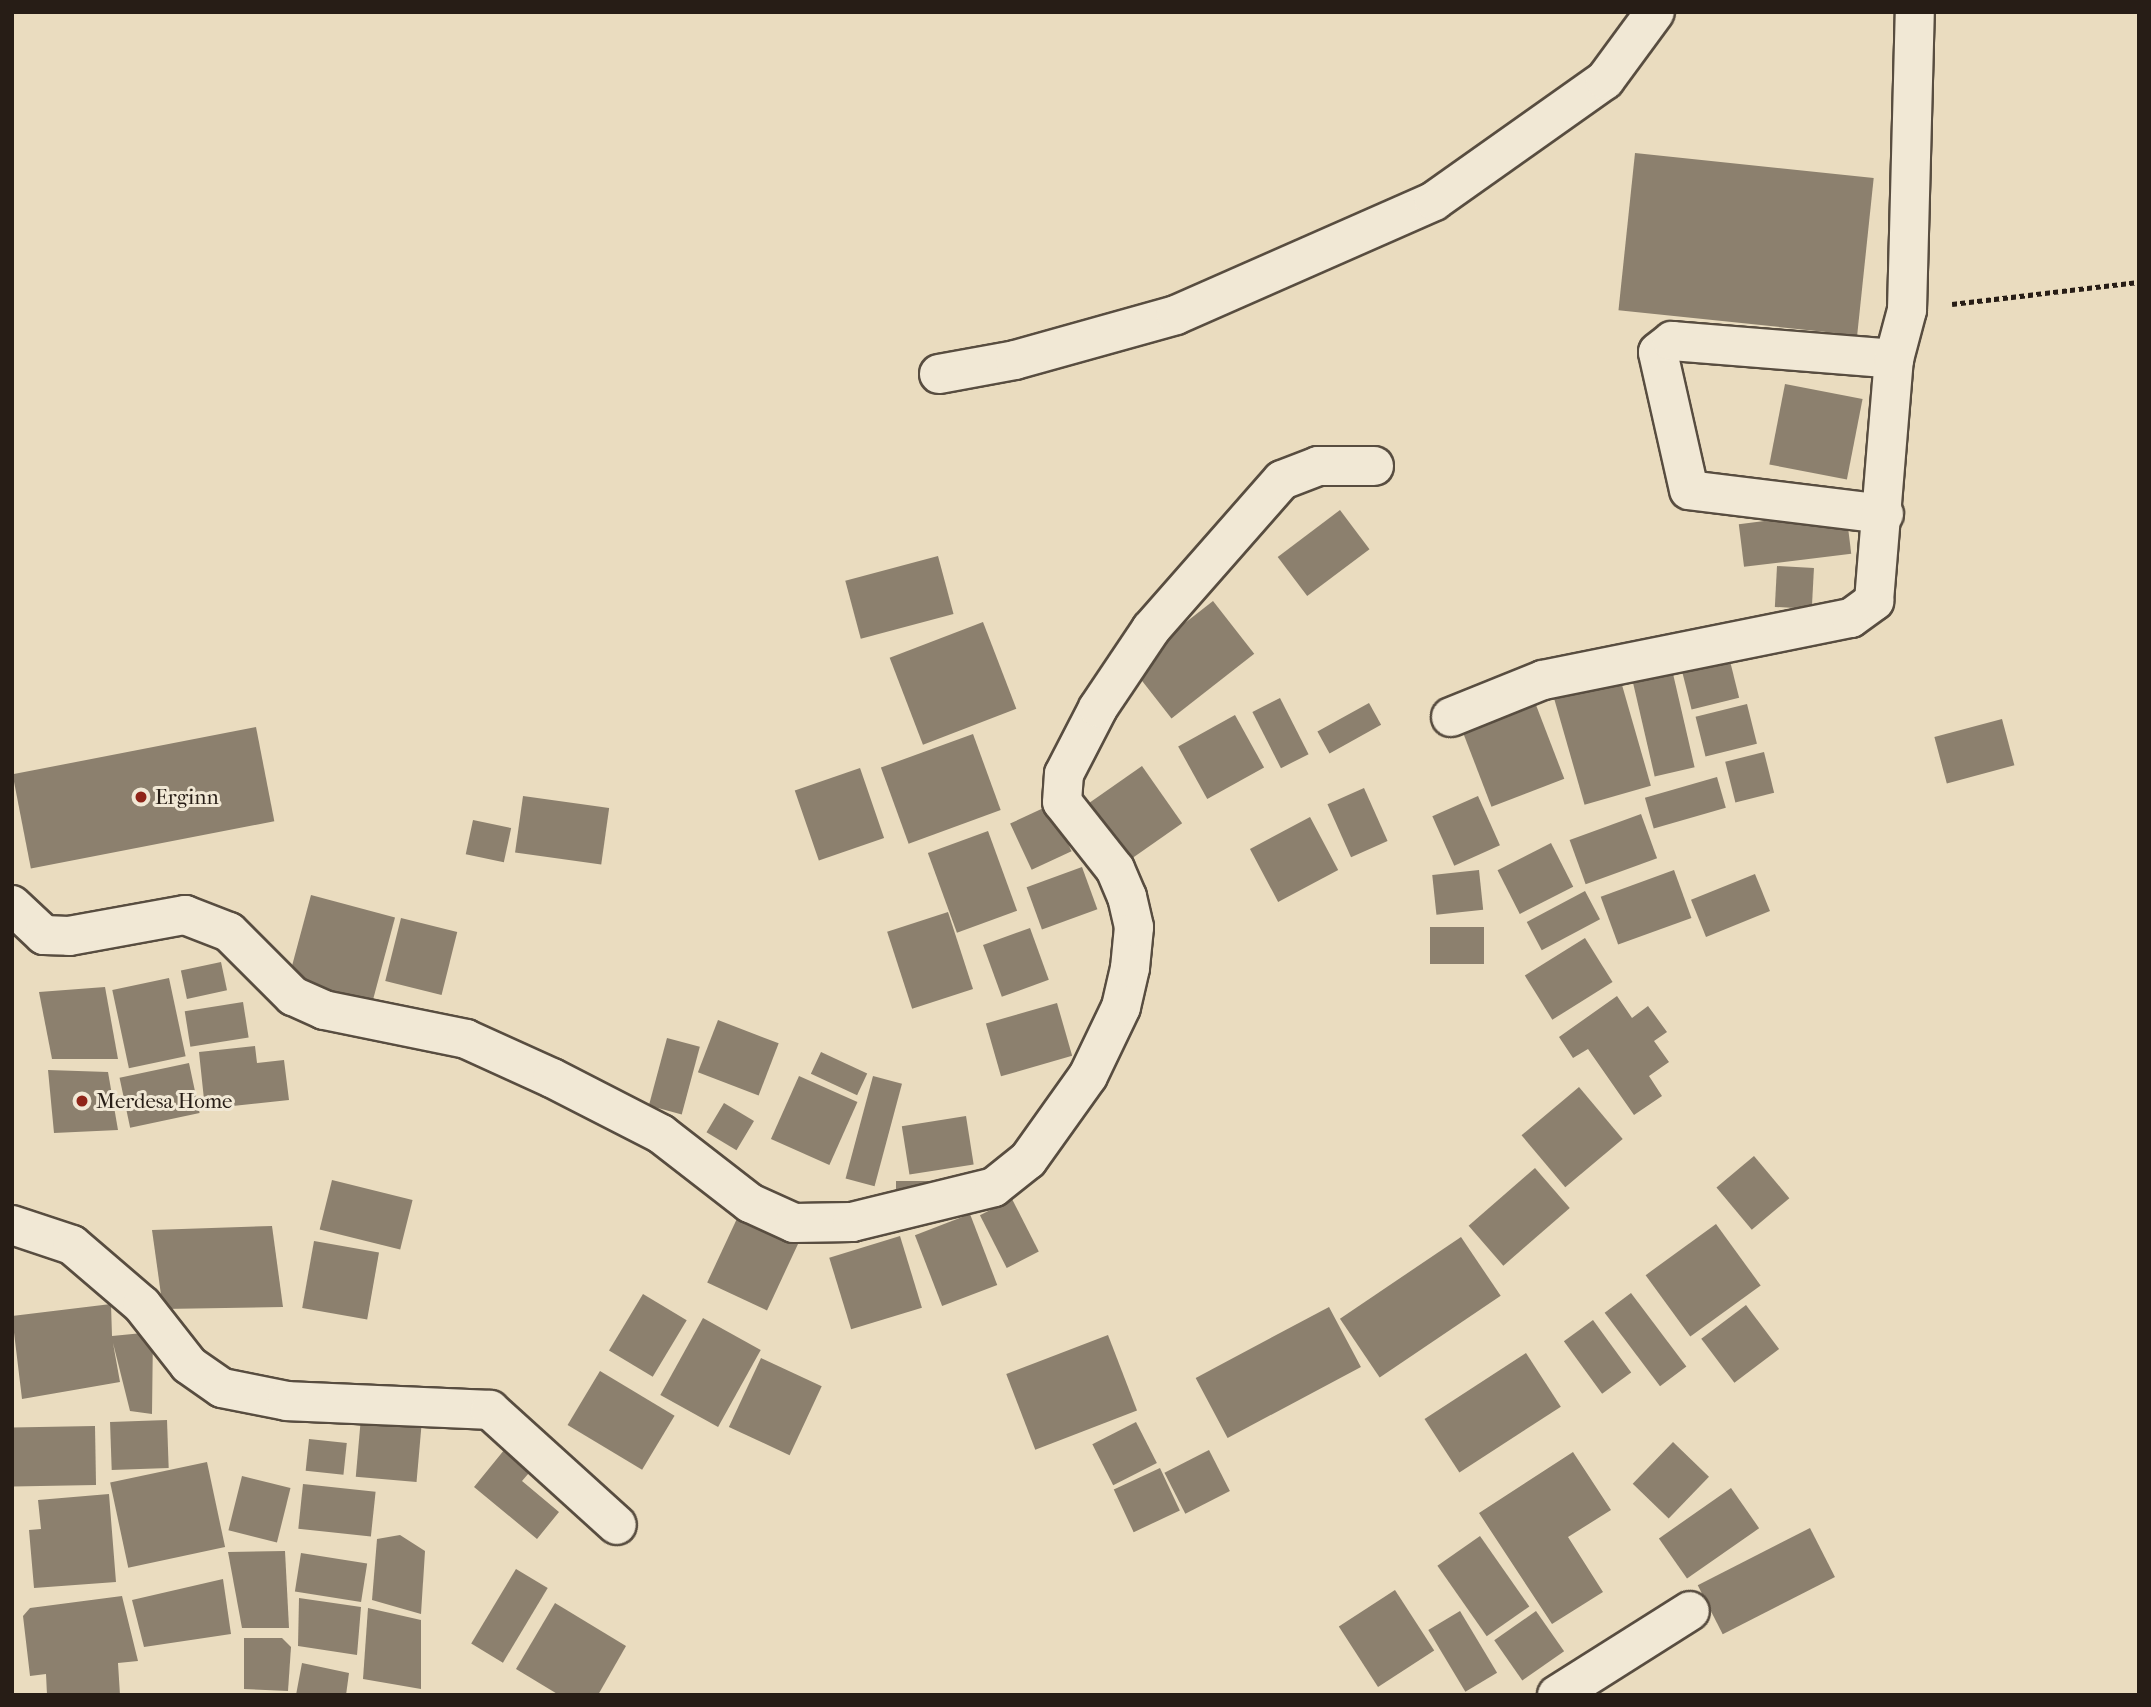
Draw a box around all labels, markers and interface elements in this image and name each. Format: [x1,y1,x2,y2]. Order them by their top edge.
place label: Erginn [155,784,219,810]
marker: Erginn [133,789,149,805]
place label: Merdesa Home [96,1088,232,1114]
marker: Merdesa Home [74,1093,90,1109]

